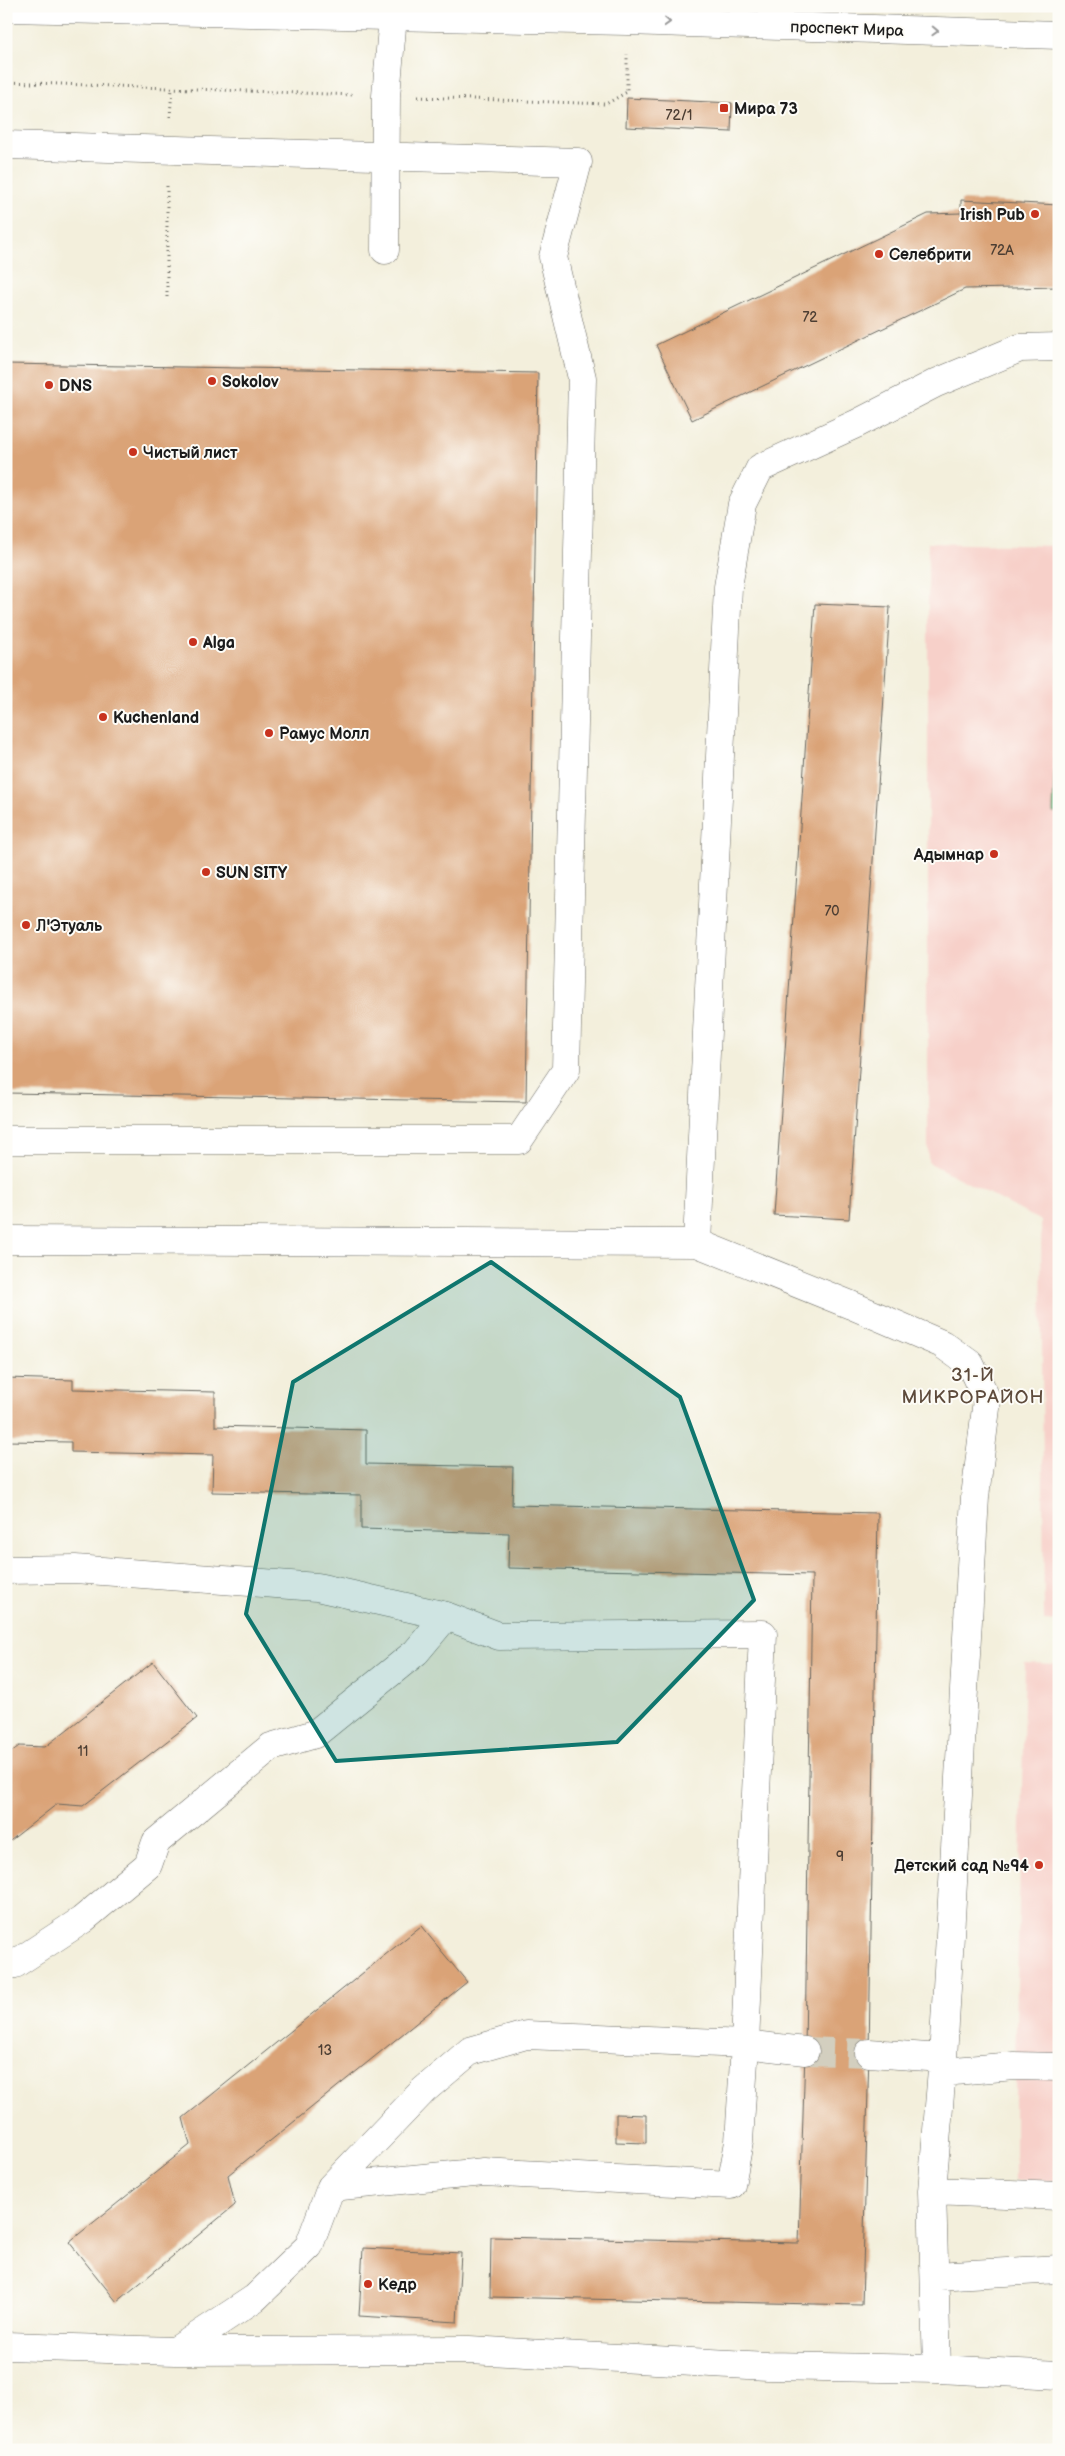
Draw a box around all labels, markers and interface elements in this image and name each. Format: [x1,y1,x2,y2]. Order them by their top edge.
one-way arrow [664,17,672,27]
street label: проспект Мира [790,18,905,41]
one-way arrow [931,26,939,37]
place label: Мира 73 [734,100,798,119]
marker: Мира 73 [718,102,730,114]
house number: 72/1 [666,107,692,124]
place label: Irish Pub [960,206,1026,225]
marker: Irish Pub [1029,208,1041,220]
house number: 72А [990,242,1014,259]
place label: Селебрити [889,246,971,265]
marker: Селебрити [873,248,885,260]
house number: 72 [802,309,818,326]
place label: Sokolov [222,373,279,392]
marker: Sokolov [206,375,218,387]
place label: DNS [59,377,92,396]
marker: DNS [43,379,55,391]
place label: Чистый лист [143,444,238,463]
marker: Чистый лист [127,446,139,458]
place label: Alga [202,634,235,653]
marker: Alga [187,636,199,648]
place label: Kuchenland [113,709,199,728]
marker: Kuchenland [97,711,109,723]
place label: Рамус Молл [279,725,369,744]
marker: Рамус Молл [263,727,275,739]
place label: Адымнар [913,846,985,865]
marker: Адымнар [988,848,1000,860]
place label: SUN SITY [216,864,288,883]
marker: SUN SITY [200,866,212,878]
house number: 70 [824,903,840,920]
place label: Л'Этуаль [35,917,103,936]
marker: Л'Этуаль [20,919,32,931]
district label: 31-Й МИКРОРАЙОН [901,1364,1045,1409]
house number: 11 [78,1743,88,1760]
house number: 9 [836,1848,844,1865]
place label: Детский сад №94 [894,1857,1030,1876]
marker: Детский сад №94 [1033,1859,1045,1871]
house number: 13 [318,2042,332,2059]
place label: Кедр [378,2276,417,2295]
marker: Кедр [362,2278,374,2290]

